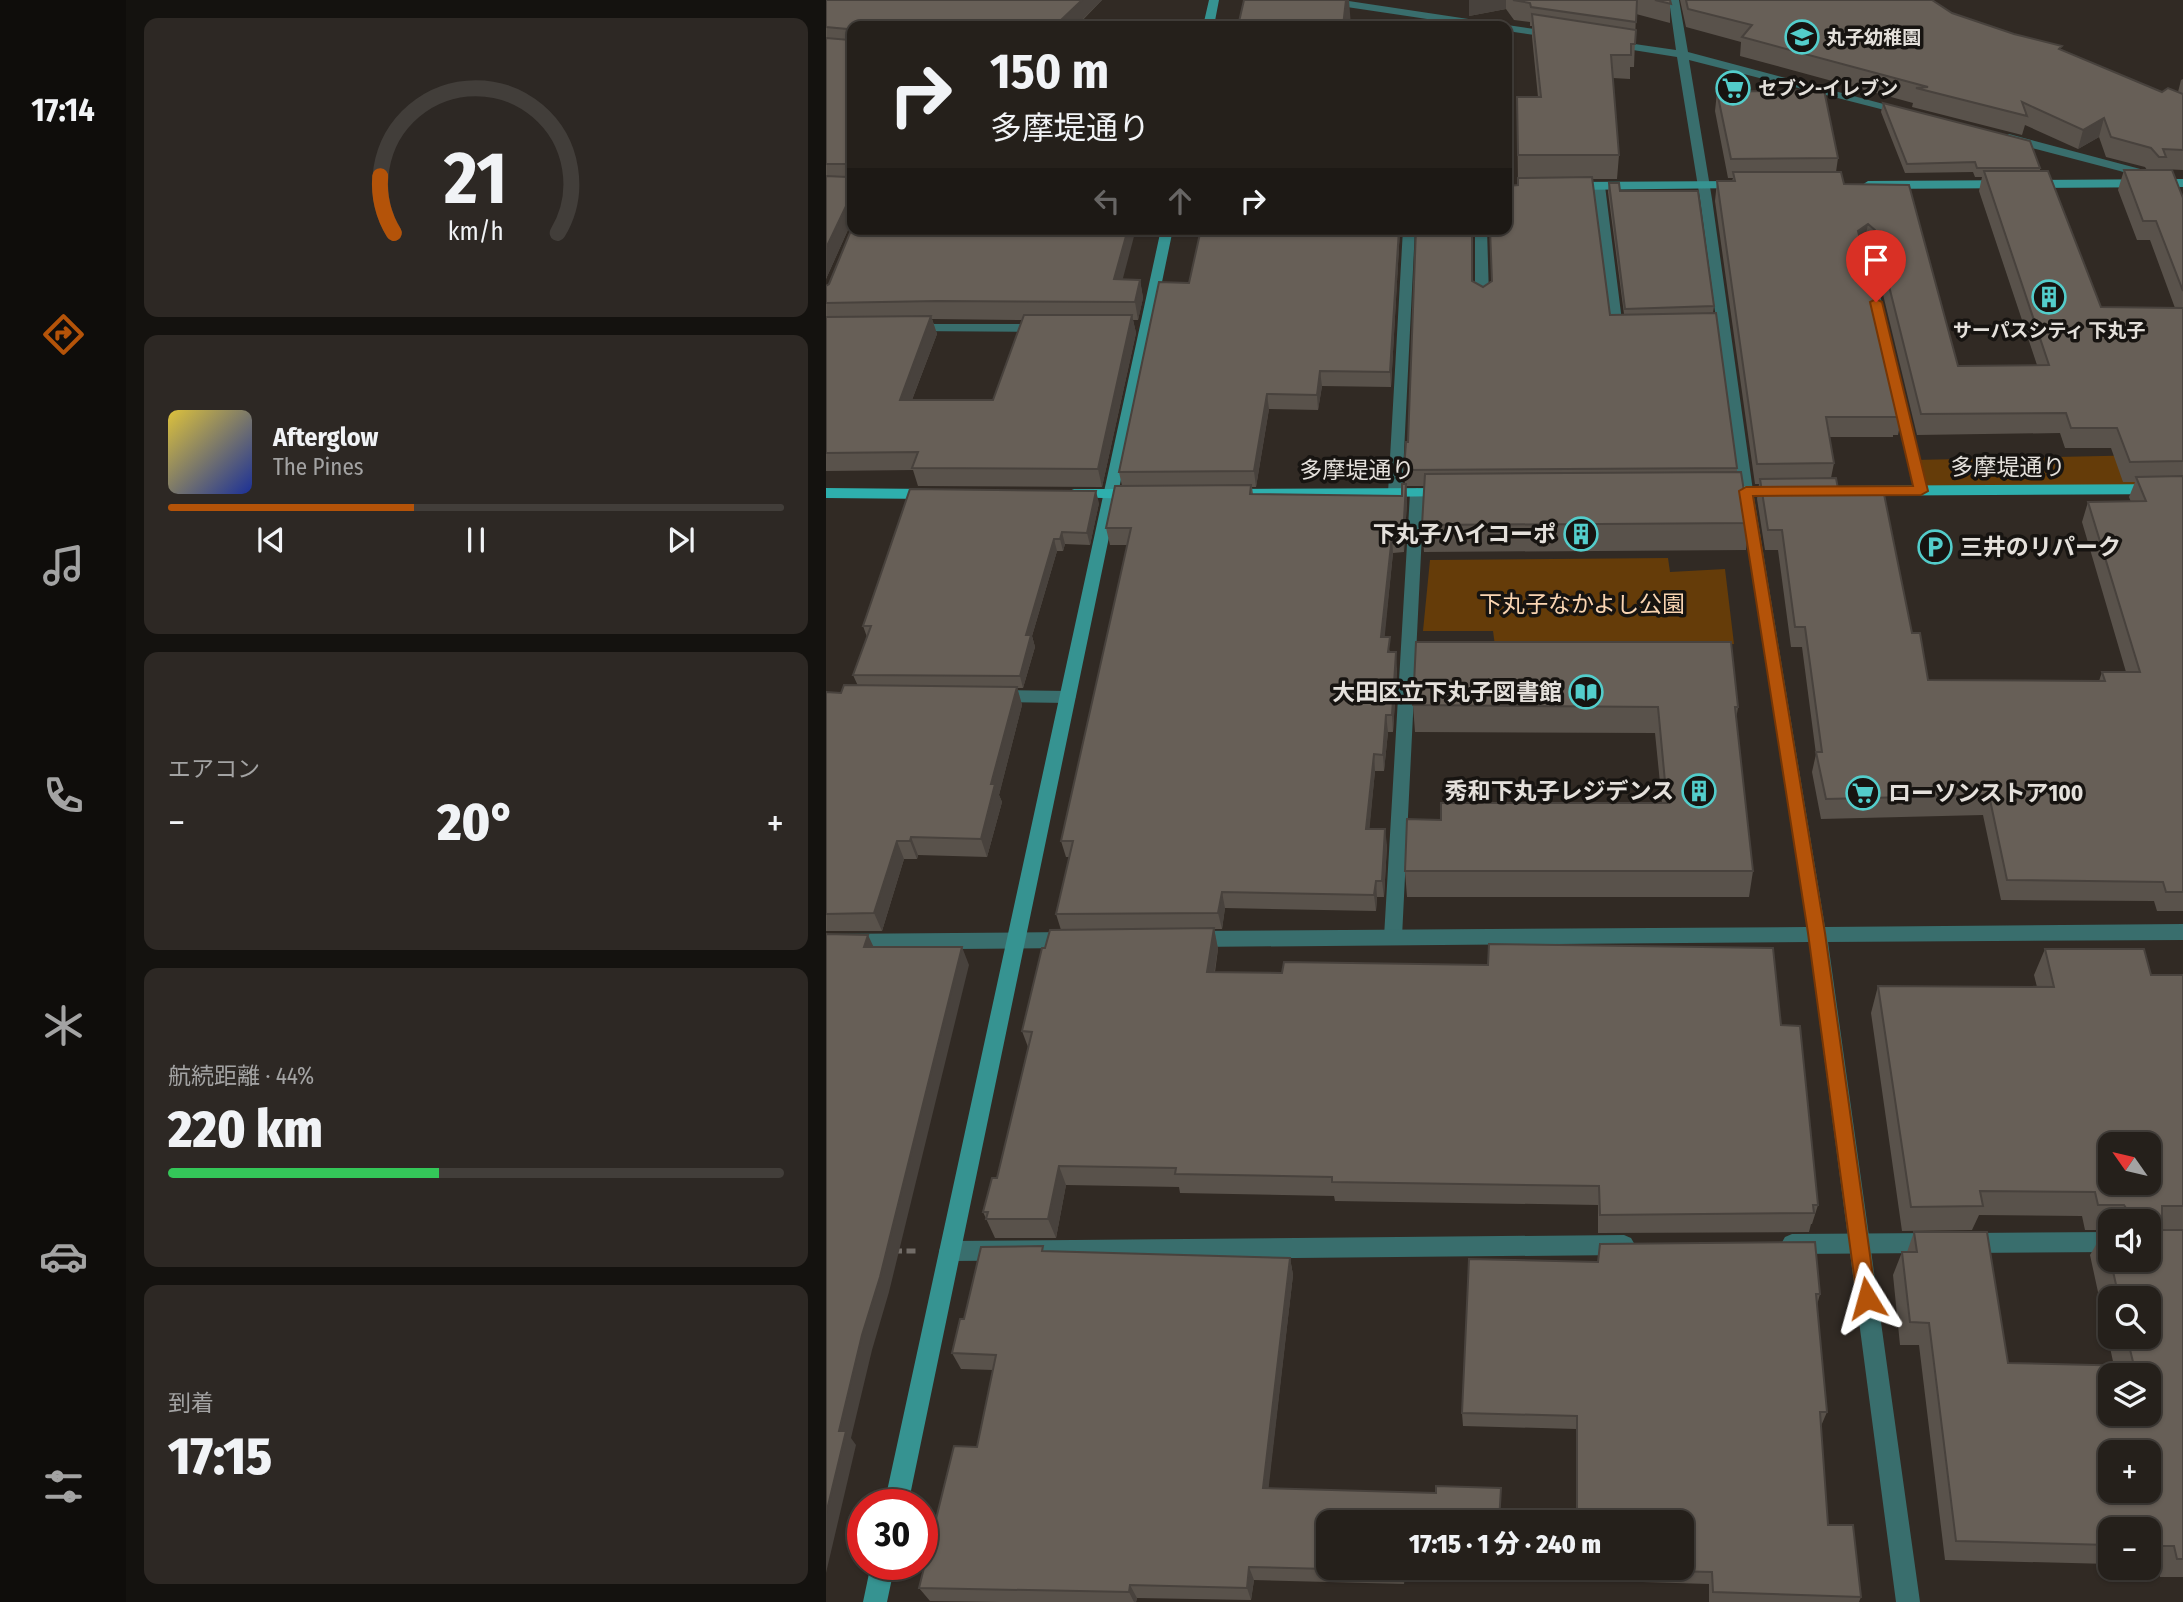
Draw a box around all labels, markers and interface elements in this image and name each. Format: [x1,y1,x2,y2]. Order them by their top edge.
school or university icon: 丸子幼稚園 [1783,18,1821,56]
place label: 丸子幼稚園 [1826,26,1921,49]
text: 150 m [990,42,1109,101]
icon: right [875,49,966,140]
supermarket icon: セブン-イレブン [1714,69,1752,107]
place label: セブン-イレブン [1758,77,1898,100]
text: 17:14 [31,91,95,129]
text: 多摩堤通り [990,109,1150,147]
text: 21 [443,136,508,223]
icon: left [1088,182,1126,220]
icon: ahead [1161,182,1199,220]
icon: right [1234,182,1272,220]
text: km/h [448,217,504,247]
pin [1846,230,1906,302]
icon: arrive [1857,241,1895,279]
building icon: サーパスシティ 下丸子 [2030,278,2068,316]
icon: directions [39,310,88,359]
place label: サーパスシティ 下丸子 [1953,319,2145,342]
text: Afterglow [273,422,378,453]
text: The Pines [273,453,364,481]
street label: 多摩堤通り [1951,453,2066,481]
street label: 多摩堤通り [1300,456,1415,484]
building icon: 下丸子ハイコーポ [1562,515,1600,553]
place label: 下丸子ハイコーポ [1372,520,1556,548]
icon: previous [252,521,290,559]
icon: pause [457,521,495,559]
icon: next [662,521,700,559]
parking icon: 三井のリパーク [1916,528,1954,566]
place label: 三井のリパーク [1960,533,2121,561]
icon: music [39,541,88,590]
park label: 下丸子なかよし公園 [1479,590,1685,618]
library icon: 大田区立下丸子図書館 [1567,673,1605,711]
place label: 大田区立下丸子図書館 [1332,678,1562,706]
text: エアコン [168,755,260,783]
icon: phone [39,771,88,820]
building icon: 秀和下丸子レジデンス [1680,772,1718,810]
supermarket icon: ローソンストア100 [1844,774,1882,812]
place label: 秀和下丸子レジデンス [1444,777,1674,805]
place label: ローソンストア100 [1888,779,2083,807]
text: 20° [437,791,515,854]
text: − [168,800,185,846]
text: + [767,800,784,846]
icon: climate [39,1001,88,1050]
text: 航続距離 · 44% [168,1062,314,1090]
text: 220 km [168,1098,323,1161]
north arrow [2098,1132,2161,1195]
map controls [2098,1132,2161,1580]
button: sound [2098,1209,2161,1272]
icon: car [39,1232,88,1281]
position arrow [1830,1261,1904,1335]
button: search [2098,1286,2161,1349]
button: layers [2098,1363,2161,1426]
text: 到着 [168,1389,214,1417]
text: 17:15 [168,1425,272,1488]
button: + [2098,1440,2161,1503]
icon: filters [39,1462,88,1511]
speed limit sign: 30 [847,1489,938,1580]
button: − [2098,1517,2161,1580]
text: 17:15 · 1 分 · 240 m [1409,1529,1601,1560]

